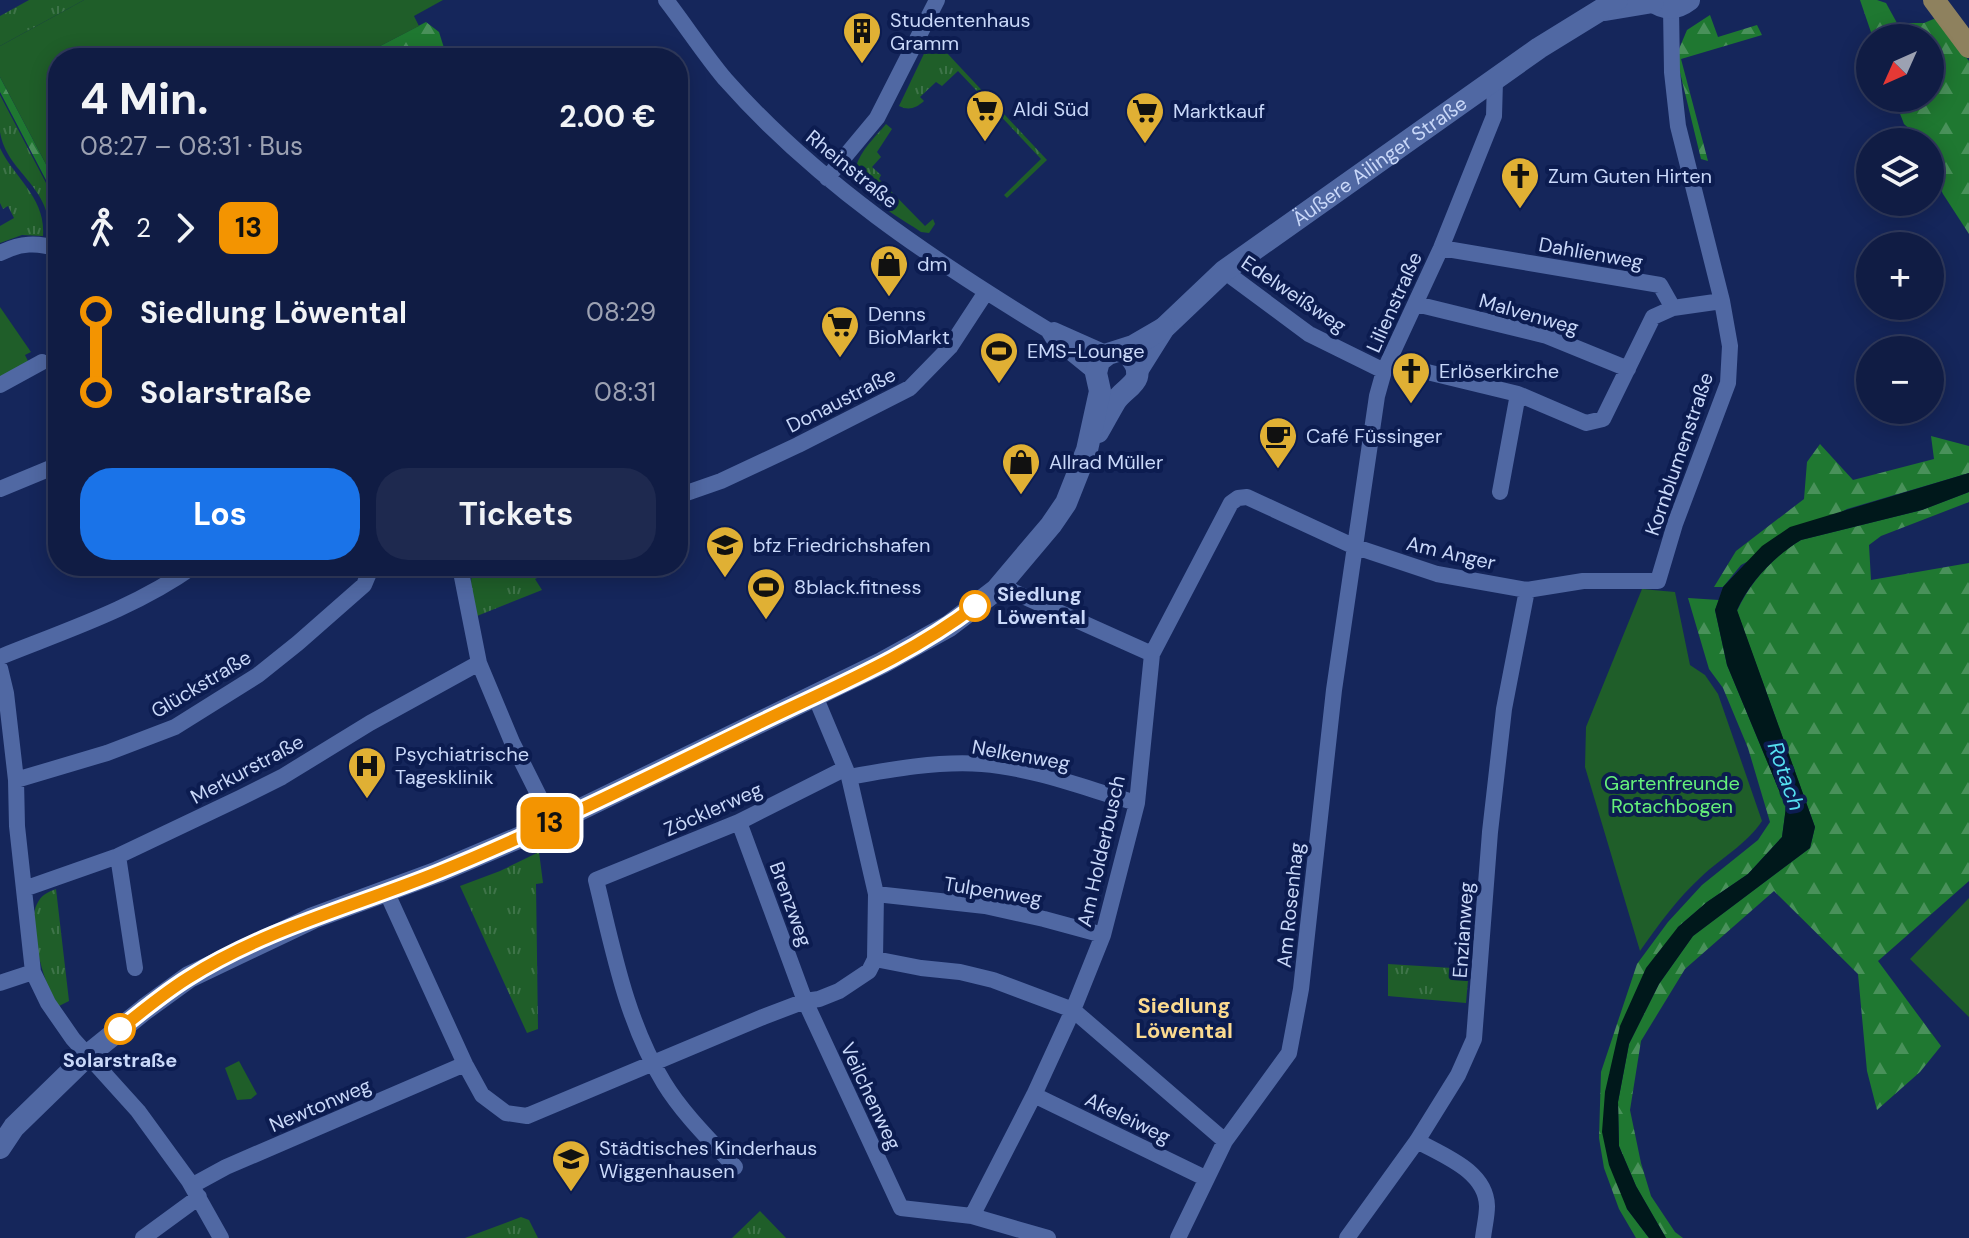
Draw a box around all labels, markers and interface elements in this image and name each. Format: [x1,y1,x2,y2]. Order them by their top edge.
place label: Studentenhaus Gramm [890,7,1031,56]
building icon: Studentenhaus Gramm [841,10,883,65]
north arrow [1856,24,1944,112]
map controls [1856,24,1944,424]
text: 4 Min. [80,70,208,128]
supermarket icon: Aldi Süd [964,88,1006,143]
supermarket icon: Marktkauf [1124,90,1166,145]
street label: Äußere Ailinger Straße [1287,90,1472,232]
place label: Aldi Süd [1013,96,1089,122]
text: 2.00 € [559,97,656,136]
place label: Marktkauf [1173,98,1265,124]
street label: Rheinstraße [801,124,903,214]
button: layers [1856,128,1944,216]
text: 08:27 – 08:31 · Bus [80,129,303,163]
church icon: Zum Guten Hirten [1499,155,1541,210]
place label: Zum Guten Hirten [1548,163,1712,189]
icon: walk [80,206,124,250]
icon: forward [163,206,207,250]
text: 13 [235,209,262,246]
text: 2 [136,211,151,245]
street label: Dahlienweg [1537,231,1645,275]
button: + [1856,232,1944,320]
shop icon: dm [868,243,910,298]
street label: Lilienstraße [1360,248,1428,356]
street label: Edelweißweg [1236,249,1352,339]
place label: dm [917,251,947,277]
street label: Malvenweg [1476,287,1582,341]
text: Siedlung Löwental [140,293,407,332]
text: 08:29 [586,295,656,329]
place label: Denns BioMarkt [868,301,950,350]
supermarket icon: Denns BioMarkt [819,304,861,359]
sports icon: EMS-Lounge [978,330,1020,385]
button: − [1856,336,1944,424]
place label: EMS-Lounge [1027,338,1145,364]
church icon: Erlöserkirche [1390,350,1432,405]
place label: Erlöserkirche [1439,358,1559,384]
street label: Donaustraße [782,361,900,439]
street label: Kornblumenstraße [1639,369,1719,539]
text: Solarstraße [140,373,312,412]
text: 08:31 [594,375,656,409]
cafe icon: Café Füssinger [1257,415,1299,470]
place label: Café Füssinger [1306,423,1442,449]
shop icon: Allrad Müller [1000,441,1042,496]
place label: Allrad Müller [1049,449,1163,475]
button: Los [80,468,360,560]
button: Tickets [376,468,656,560]
school or university icon: bfz Friedrichshafen [704,524,746,579]
street label: Am Anger [1404,530,1498,576]
place label: bfz Friedrichshafen [753,532,930,558]
sports icon: 8black.fitness [745,566,787,621]
place label: 8black.fitness [794,574,922,600]
place label: Siedlung Löwental [997,581,1086,630]
marker: Siedlung Löwental [960,591,990,621]
street label: Glückstraße [146,644,256,724]
street label: Merkurstraße [186,728,308,810]
street label: Nelkenweg [970,734,1072,776]
water label: Rotach [1761,737,1811,815]
place label: Psychiatrische Tagesklinik [395,741,529,790]
hospital icon: Psychiatrische Tagesklinik [346,745,388,800]
park label: Gartenfreunde Rotachbogen [1604,770,1740,819]
street label: Am Holderbusch [1071,773,1131,929]
street label: Zöcklerweg [660,776,766,842]
line badge: 13 [514,797,586,849]
text: 13 [536,804,564,841]
street label: Am Rosenhag [1270,841,1310,969]
street label: Brenzweg [764,858,818,950]
street label: Tulpenweg [942,870,1044,912]
street label: Enzianweg [1447,881,1479,979]
district label: Siedlung Löwental [1135,991,1233,1045]
marker: Solarstraße [105,1014,135,1044]
street label: Veilchenweg [835,1038,907,1154]
place label: Solarstraße [63,1047,177,1073]
street label: Newtonweg [265,1072,375,1138]
street label: Akeleiweg [1081,1086,1175,1150]
place label: Städtisches Kinderhaus Wiggenhausen [599,1135,817,1184]
school or university icon: Städtisches Kinderhaus Wiggenhausen [550,1138,592,1193]

